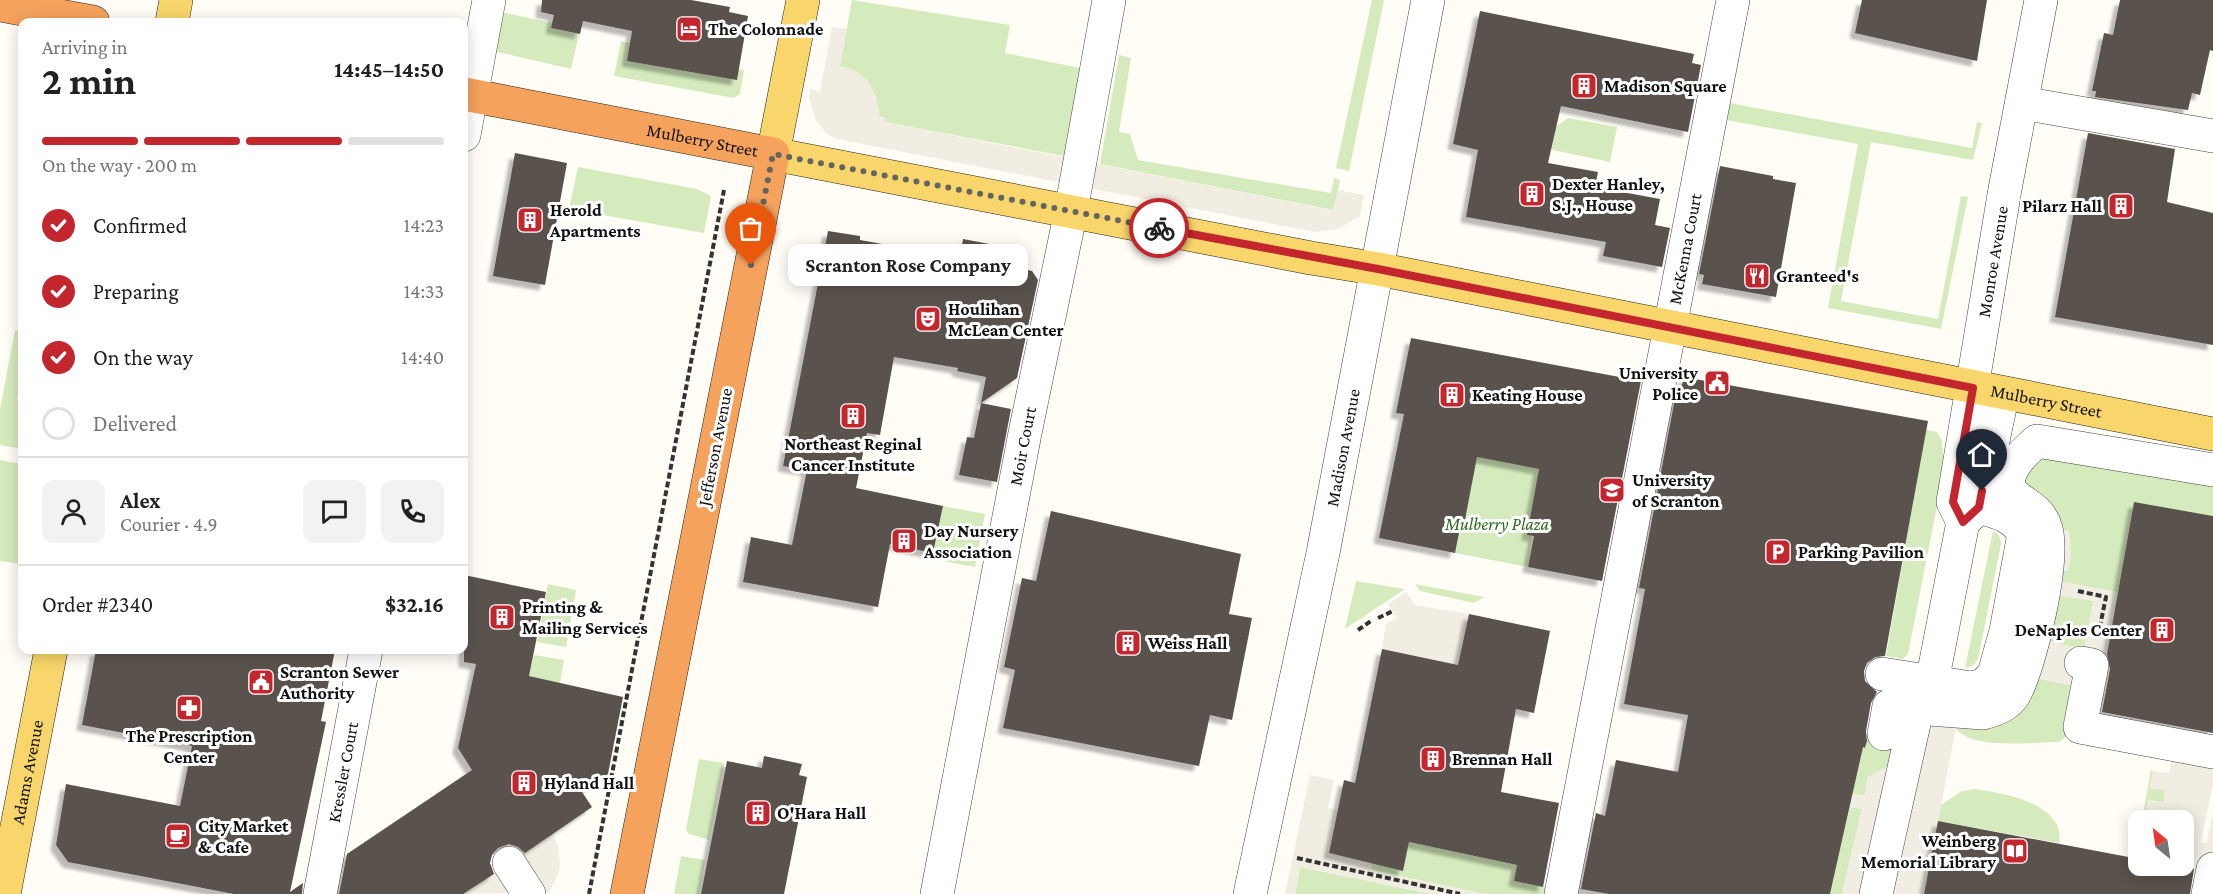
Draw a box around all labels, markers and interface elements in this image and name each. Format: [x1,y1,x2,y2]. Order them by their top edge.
hotel icon: The Colonnade [674,14,704,44]
place label: The Colonnade [708,19,823,39]
text: Arriving in [42,36,127,58]
text: 14:45–14:50 [334,57,444,82]
text: 2 min [42,59,136,102]
building icon: Madison Square [1569,71,1599,101]
place label: Madison Square [1604,76,1727,96]
street label: Mulberry Street [645,120,761,161]
text: On the way · 200 m [42,154,197,176]
place label: Dexter Hanley, S.J., House [1552,174,1665,215]
building icon: Dexter Hanley, S.J., House [1517,179,1547,209]
street label: McKenna Court [1665,190,1706,306]
building icon: Pilarz Hall [2106,191,2136,221]
place label: Pilarz Hall [2022,196,2102,216]
courier [1129,198,1189,258]
place label: Herold Apartments [549,200,641,241]
pin [725,203,776,265]
street label: Monroe Avenue [1974,204,2012,319]
building icon: Herold Apartments [515,205,545,235]
icon: check [42,209,75,242]
icon: bag [734,212,767,245]
icon: bike [1143,212,1176,245]
text: Confirmed [93,213,187,238]
text: 14:23 [404,214,444,236]
callout: Scranton Rose Company [787,244,1027,286]
text: Scranton Rose Company [805,254,1011,276]
restaurant icon: Granteed's [1742,261,1772,291]
place label: Granteed's [1776,266,1859,286]
icon: check [42,275,75,308]
text: Preparing [93,279,179,304]
text: 14:33 [404,280,444,302]
place label: Houlihan McLean Center [948,299,1064,340]
theatre icon: Houlihan McLean Center [913,304,943,334]
icon: check [42,341,75,374]
text: On the way [93,345,193,370]
text: 14:40 [401,346,444,368]
place label: University Police [1619,363,1698,404]
public building icon: University Police [1702,368,1732,398]
building icon: Keating House [1437,380,1467,410]
street label: Mulberry Street [1989,380,2105,422]
place label: Keating House [1472,385,1583,405]
street label: Jefferson Avenue [693,386,736,510]
street label: Madison Avenue [1322,387,1364,508]
building icon: Northeast Reginal Cancer Institute [838,401,868,431]
street label: Moir Court [1005,404,1040,487]
text: Delivered [93,411,177,436]
pin [1956,429,2007,491]
place label: Northeast Reginal Cancer Institute [784,434,922,475]
icon: home [1965,438,1998,471]
place label: University of Scranton [1632,470,1720,511]
school or university icon: University of Scranton [1597,475,1627,505]
button: person [42,480,105,543]
button: chat [303,480,366,543]
button: phone [381,480,444,543]
text: Alex [120,488,161,513]
text: Courier · 4.9 [120,513,218,535]
park label: Mulberry Plaza [1444,514,1550,534]
place label: Day Nursery Association [923,521,1019,562]
building icon: Day Nursery Association [889,526,919,556]
parking icon: Parking Pavilion [1763,537,1793,567]
place label: Parking Pavilion [1798,542,1925,562]
text: Order #2340 [42,592,153,617]
text: $32.16 [385,592,444,617]
place label: Printing & Mailing Services [522,597,647,638]
building icon: Printing & Mailing Services [487,602,517,632]
building icon: DeNaples Center [2147,615,2177,645]
place label: DeNaples Center [2015,620,2142,640]
building icon: Weiss Hall [1113,628,1143,658]
place label: Weiss Hall [1147,633,1228,653]
place label: Scranton Sewer Authority [279,662,399,703]
public building icon: Scranton Sewer Authority [246,667,276,697]
pharmacy icon: The Prescription Center [174,693,204,723]
street label: Adams Avenue [8,718,47,826]
street label: Kressler Court [324,719,362,824]
place label: The Prescription Center [125,726,253,767]
building icon: Brennan Hall [1418,744,1448,774]
place label: Brennan Hall [1452,749,1553,769]
building icon: Hyland Hall [509,768,539,798]
place label: Hyland Hall [544,773,634,793]
building icon: O'Hara Hall [743,798,773,828]
place label: O'Hara Hall [777,803,866,823]
north arrow [2128,810,2194,876]
map controls [2128,810,2194,876]
place label: City Market & Cafe [198,816,289,857]
cafe icon: City Market & Cafe [163,821,193,851]
place label: Weinberg Memorial Library [1861,831,1996,872]
library icon: Weinberg Memorial Library [2000,836,2030,866]

